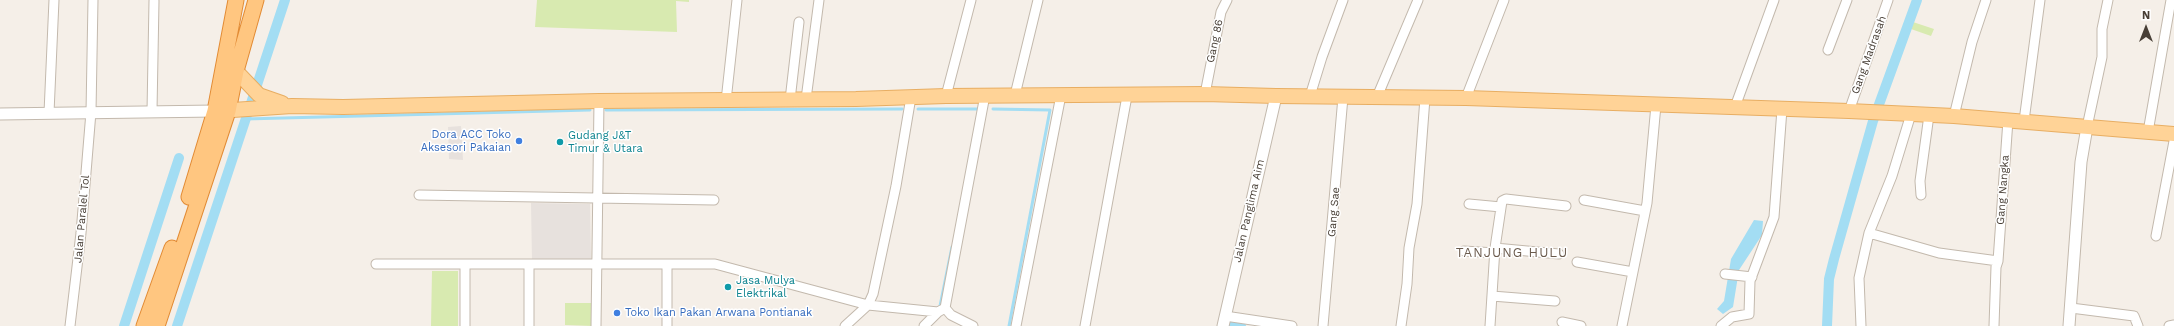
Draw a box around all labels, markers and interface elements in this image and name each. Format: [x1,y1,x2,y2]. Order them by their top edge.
north arrow [2126,8,2166,48]
text: N [2142,9,2150,22]
street label: Gang Madrasah [1849,14,1889,96]
street label: Gang 86 [1204,18,1226,64]
place label: Dora ACC Toko Aksesori Pakaian [421,128,511,154]
place label: Gudang J&T Timur & Utara [568,129,643,155]
marker: Dora ACC Toko Aksesori Pakaian [514,136,524,146]
marker: Gudang J&T Timur & Utara [555,137,565,147]
street label: Gang Nangka [1994,155,2012,225]
street label: Jalan Panglima Aim [1231,158,1267,264]
street label: Jalan Paralel Tol [72,175,92,263]
street label: Gang Sae [1325,186,1343,238]
district label: TANJUNG HULU [1456,245,1568,261]
place label: Jasa Mulya Elektrikal [736,274,795,300]
marker: Jasa Mulya Elektrikal [723,282,733,292]
place label: Toko Ikan Pakan Arwana Pontianak [625,306,812,320]
marker: Toko Ikan Pakan Arwana Pontianak [612,308,622,318]

